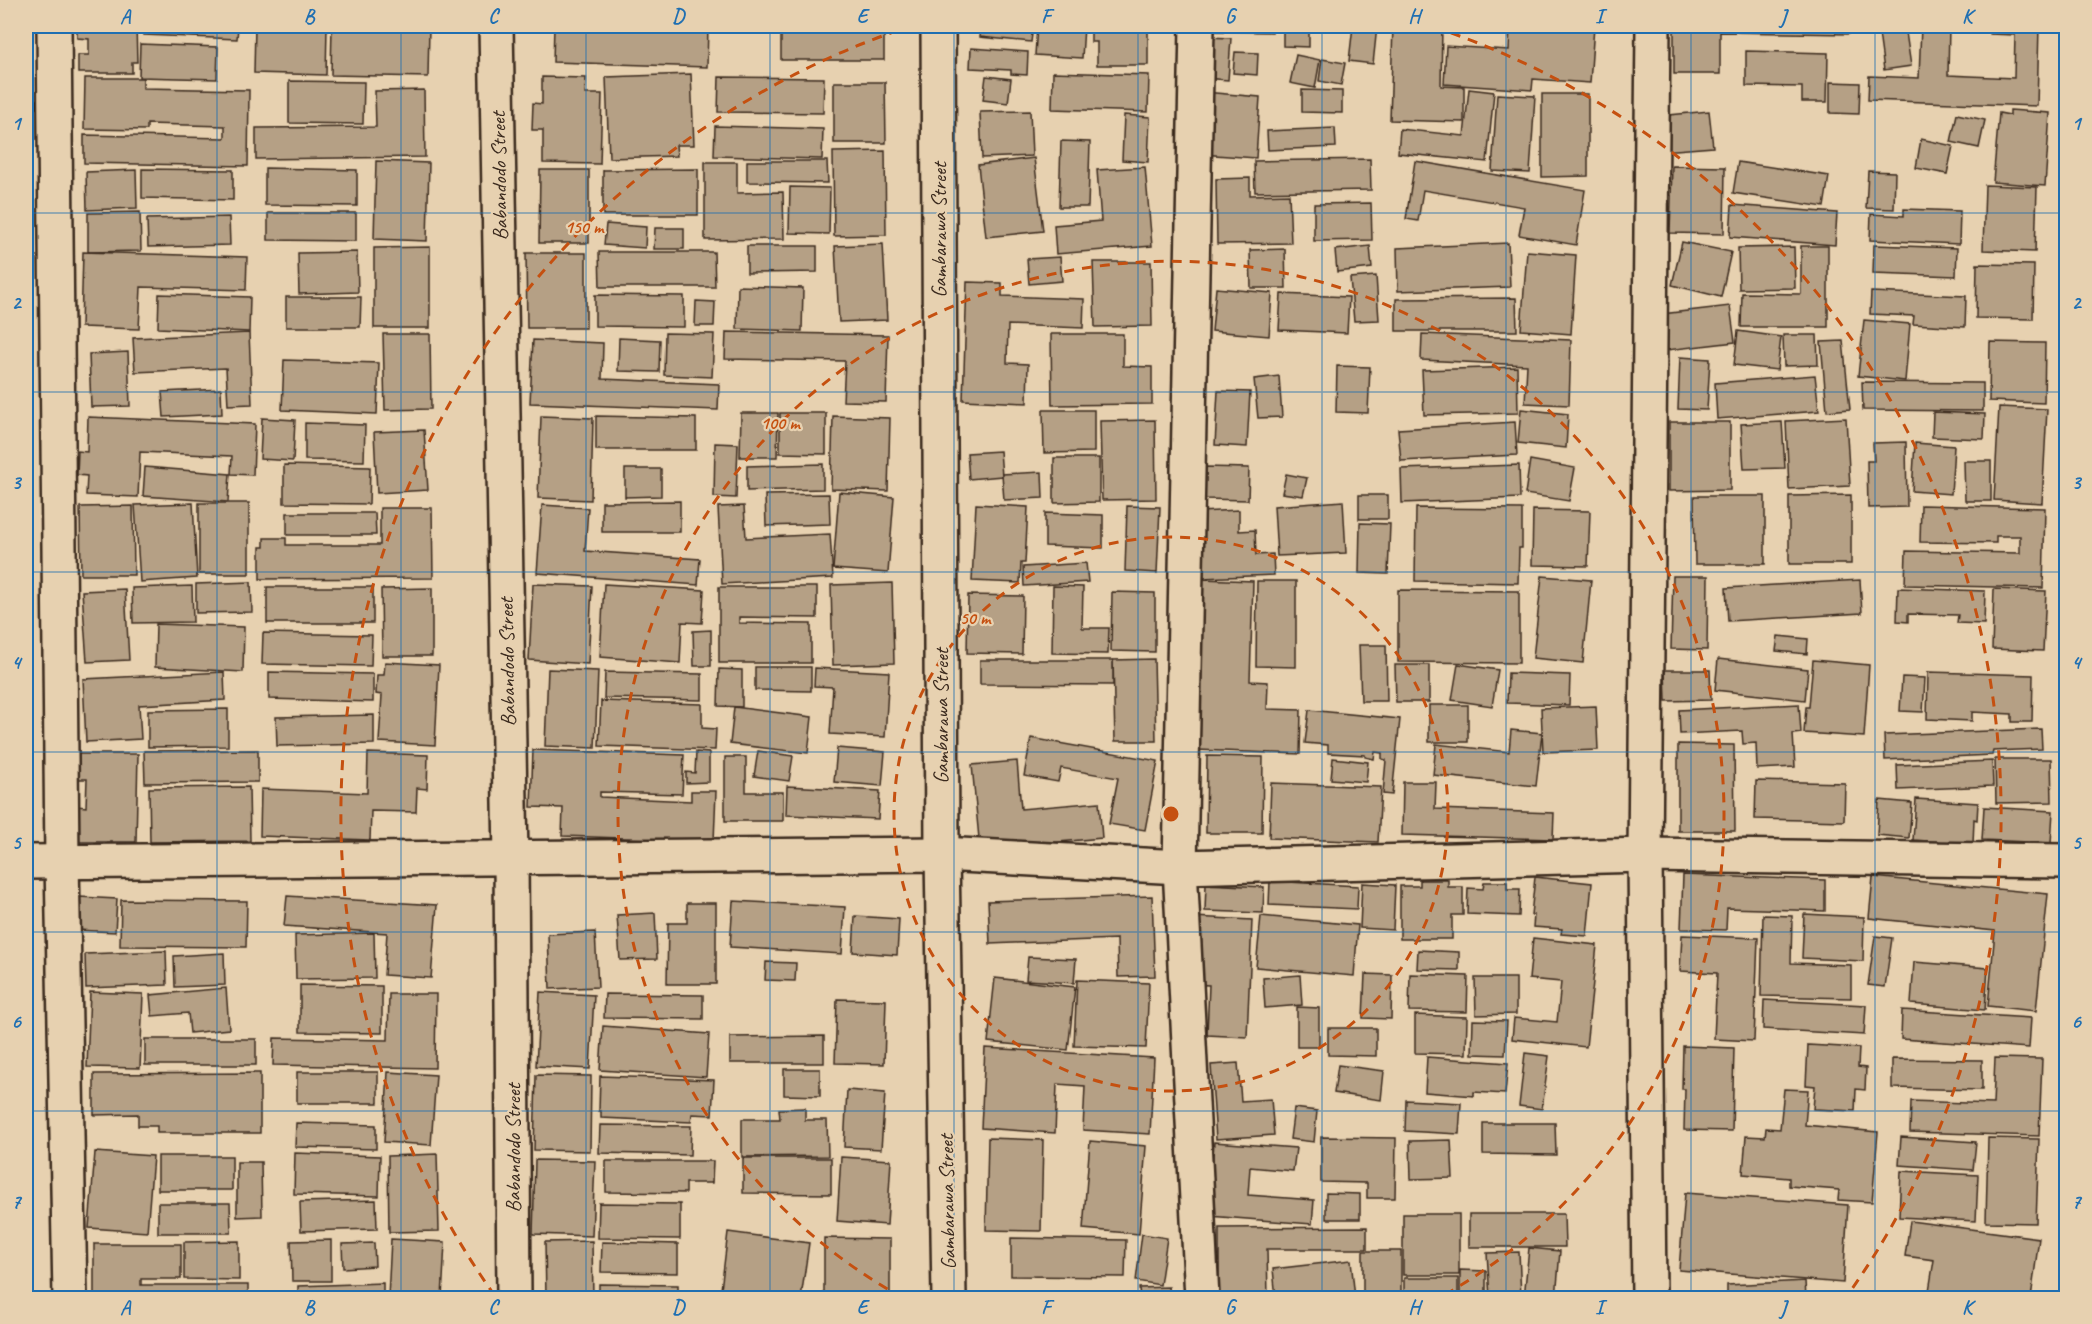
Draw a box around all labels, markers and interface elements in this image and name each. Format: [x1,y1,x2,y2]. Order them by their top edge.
text: A [120,4,132,29]
text: B [304,4,316,29]
text: C [488,4,500,29]
text: D [672,4,686,29]
text: E [857,4,871,29]
text: F [1041,4,1055,29]
text: G [1225,4,1238,29]
text: H [1408,4,1423,29]
text: I [1595,4,1608,29]
text: J [1778,4,1790,29]
text: K [1962,4,1976,29]
street label: Babandodo Street [485,109,513,241]
text: 1 [12,111,23,136]
text: 1 [2072,111,2083,136]
street label: Gambarawa Street [926,160,952,298]
text: 150 m [565,216,605,238]
text: 2 [12,290,23,315]
text: 2 [2072,290,2083,315]
text: 100 m [761,412,801,434]
text: 3 [12,470,23,495]
text: 3 [2072,470,2083,495]
street label: Babandodo Street [493,595,521,727]
text: 50 m [960,607,992,629]
street label: Gambarawa Street [928,646,954,784]
text: 4 [12,650,24,675]
text: 4 [2072,650,2084,675]
centre of rings [1161,804,1181,824]
text: 5 [12,830,23,855]
text: 5 [2072,830,2083,855]
text: 6 [11,1009,22,1034]
text: 6 [2071,1009,2082,1034]
street label: Babandodo Street [500,1082,526,1212]
street label: Gambarawa Street [933,1132,961,1270]
text: 7 [12,1189,23,1214]
text: 7 [2072,1189,2083,1214]
text: A [120,1295,132,1320]
text: B [304,1295,316,1320]
text: C [488,1295,500,1320]
text: D [672,1295,686,1320]
text: E [857,1295,871,1320]
text: F [1041,1295,1055,1320]
text: G [1225,1295,1238,1320]
text: H [1408,1295,1423,1320]
text: I [1595,1295,1608,1320]
text: J [1778,1295,1790,1320]
text: K [1962,1295,1976,1320]

